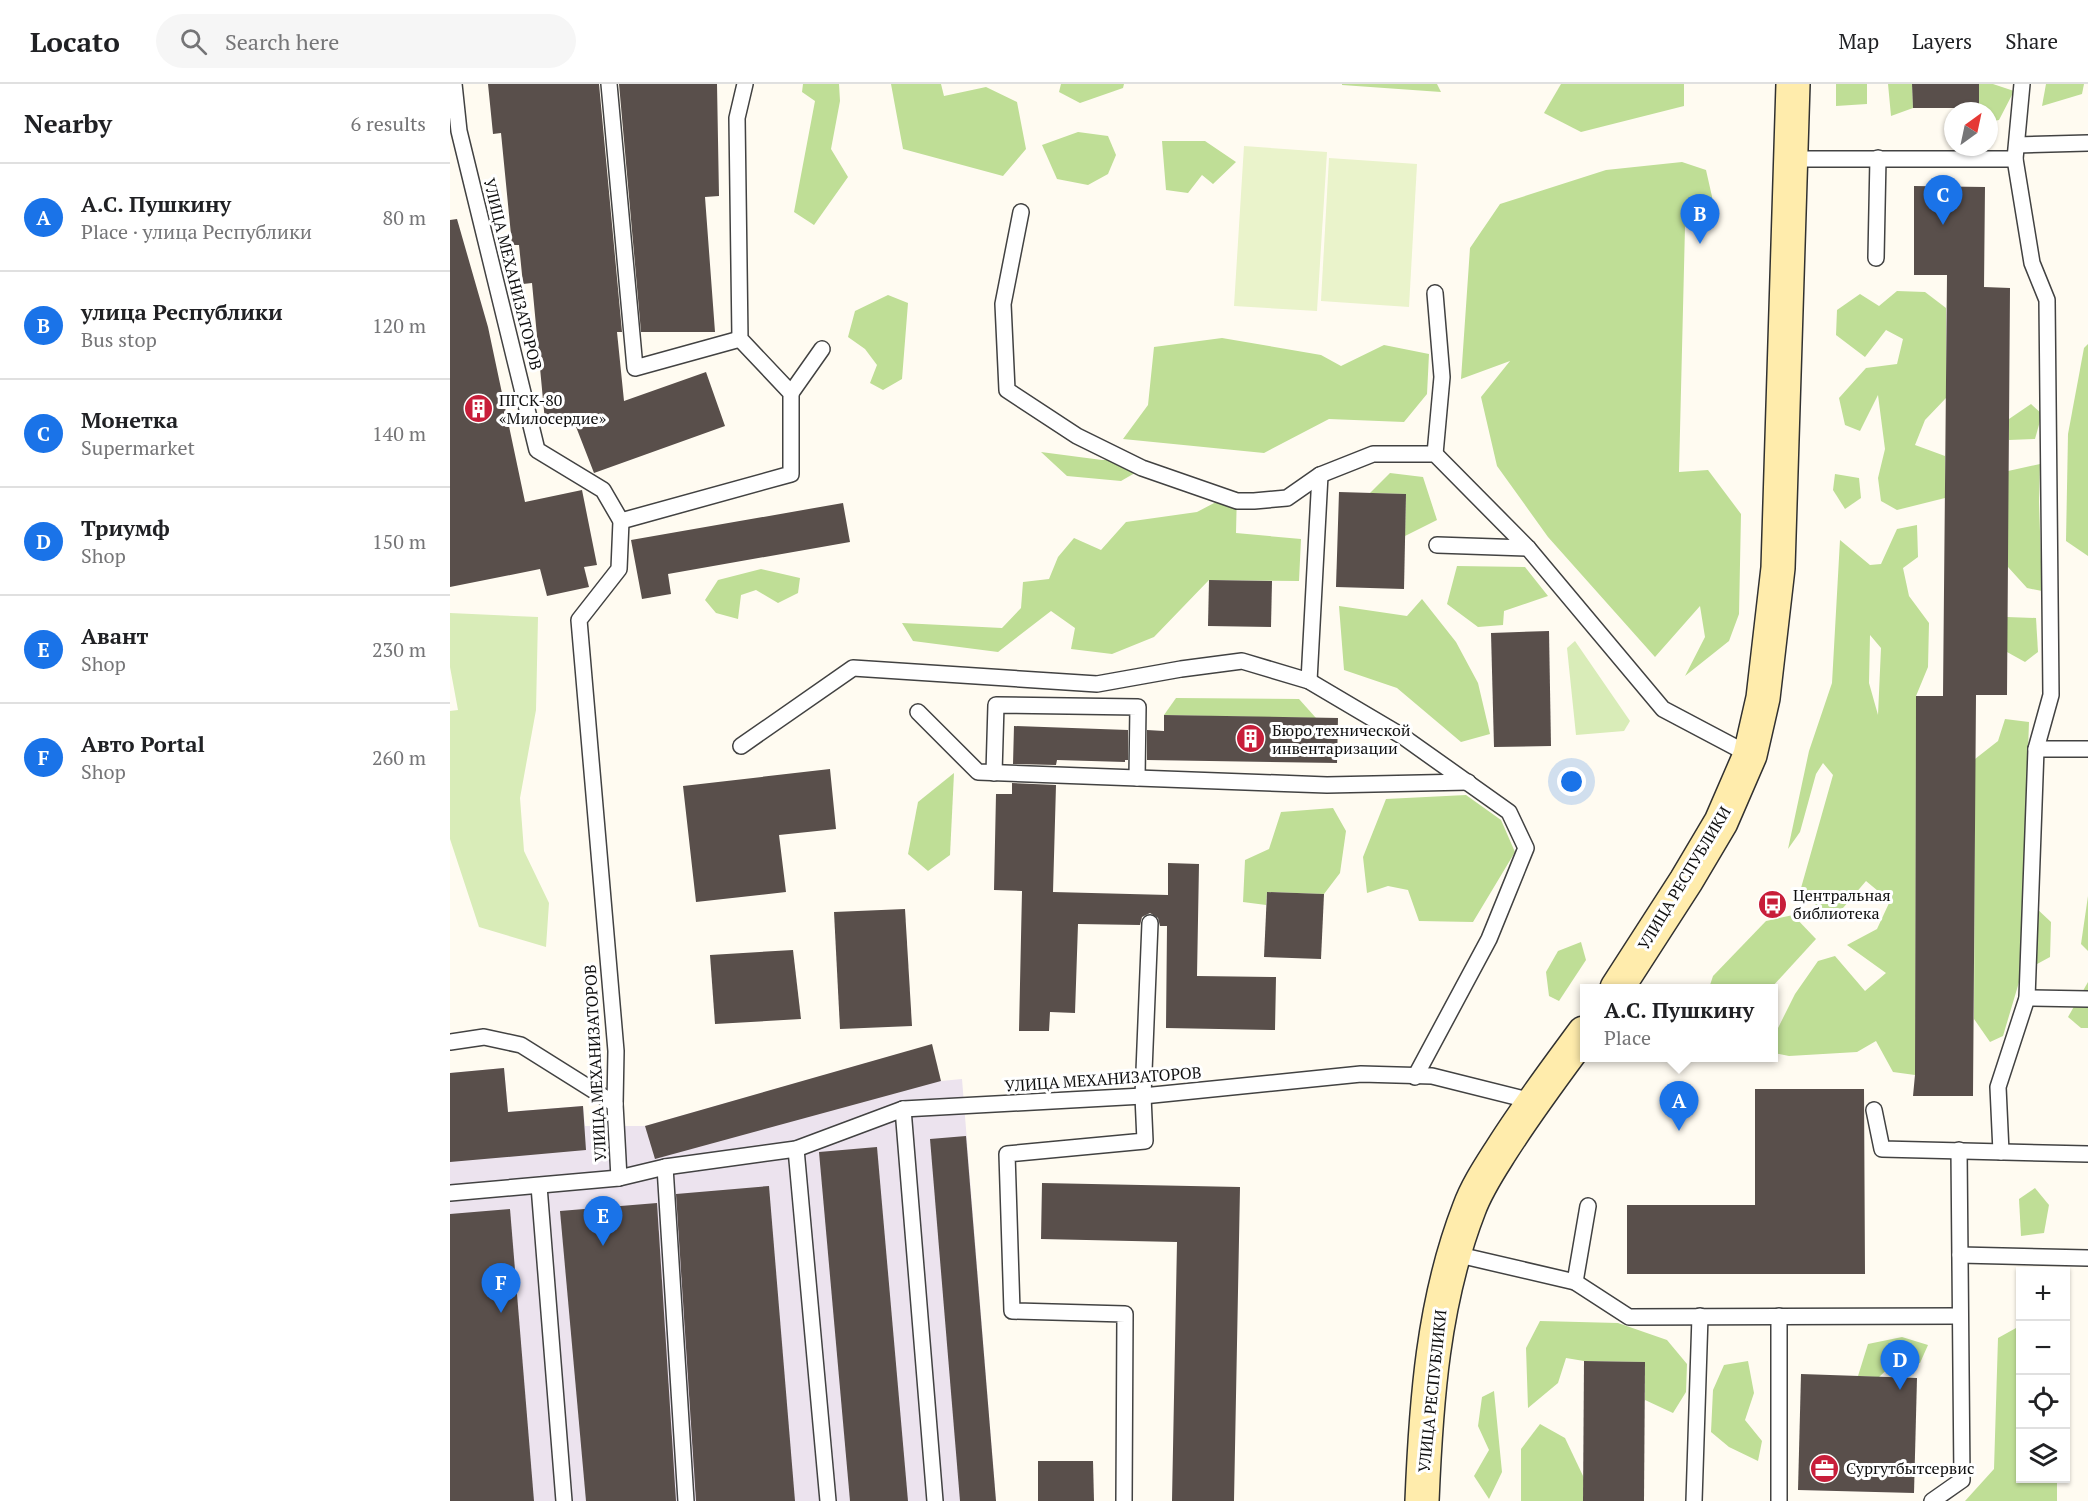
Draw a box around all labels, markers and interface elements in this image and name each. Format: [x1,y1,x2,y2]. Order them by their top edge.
search box [156,14,576,68]
text: Locato [30,23,120,60]
icon: search [177,25,210,58]
text: Search here [225,27,339,56]
text: Map [1838,27,1879,55]
text: Layers [1912,27,1972,55]
text: Share [2005,27,2058,55]
north arrow [1944,102,1998,156]
text: Nearby [24,106,112,140]
text: 6 results [351,110,426,137]
street label: УЛИЦА МЕХАНИЗАТОРОВ [478,176,548,372]
pin: C [1924,176,1962,225]
text: А.С. Пушкину [81,189,231,218]
pin: B [1680,194,1720,244]
text: A [36,204,51,231]
text: 80 m [383,204,426,231]
text: Place · улица Республики [81,218,312,245]
text: улица Республики [81,297,283,326]
text: B [37,312,50,339]
text: 120 m [372,312,426,339]
text: Bus stop [81,326,157,353]
place label: ПГСК-80 «Милосердие» [499,389,607,429]
building icon: ПГСК-80 «Милосердие» [462,393,494,425]
text: Монетка [81,405,178,434]
text: C [37,420,50,447]
text: 140 m [372,420,426,447]
text: Supermarket [81,434,195,461]
text: Триумф [81,513,170,542]
text: D [36,528,51,555]
text: 150 m [372,528,426,555]
text: Shop [81,542,126,569]
text: Авант [81,621,148,650]
text: E [37,636,50,663]
text: 230 m [372,636,426,663]
text: Shop [81,650,126,677]
place label: Бюро технической инвентаризации [1272,719,1411,759]
building icon: Бюро технической инвентаризации [1235,723,1267,755]
text: Авто Portal [81,729,205,758]
text: F [38,744,49,771]
text: 260 m [372,744,426,771]
text: Shop [81,758,126,785]
your location [1557,767,1586,796]
street label: УЛИЦА РЕСПУБЛИКИ [1632,802,1736,954]
place label: Центральная библиотека [1793,884,1891,924]
bus stop icon: Центральная библиотека [1756,888,1788,920]
street label: УЛИЦА МЕХАНИЗАТОРОВ [579,964,611,1162]
popup [1580,984,1778,1062]
text: А.С. Пушкину [1604,995,1754,1024]
text: Place [1604,1024,1651,1051]
street label: УЛИЦА МЕХАНИЗАТОРОВ [1004,1061,1202,1097]
pin: A [1660,1082,1698,1131]
pin: E [584,1196,622,1246]
pin: F [482,1264,520,1313]
map controls [2016,1267,2070,1483]
button: + [2016,1267,2070,1321]
street label: УЛИЦА РЕСПУБЛИКИ [1413,1308,1452,1474]
button: − [2016,1321,2070,1375]
pin: D [1880,1340,1920,1390]
button: locate [2016,1375,2070,1429]
button: layers [2016,1429,2070,1483]
office icon: Сургутбытсервис [1809,1452,1841,1484]
place label: Сургутбытсервис [1846,1457,1974,1479]

